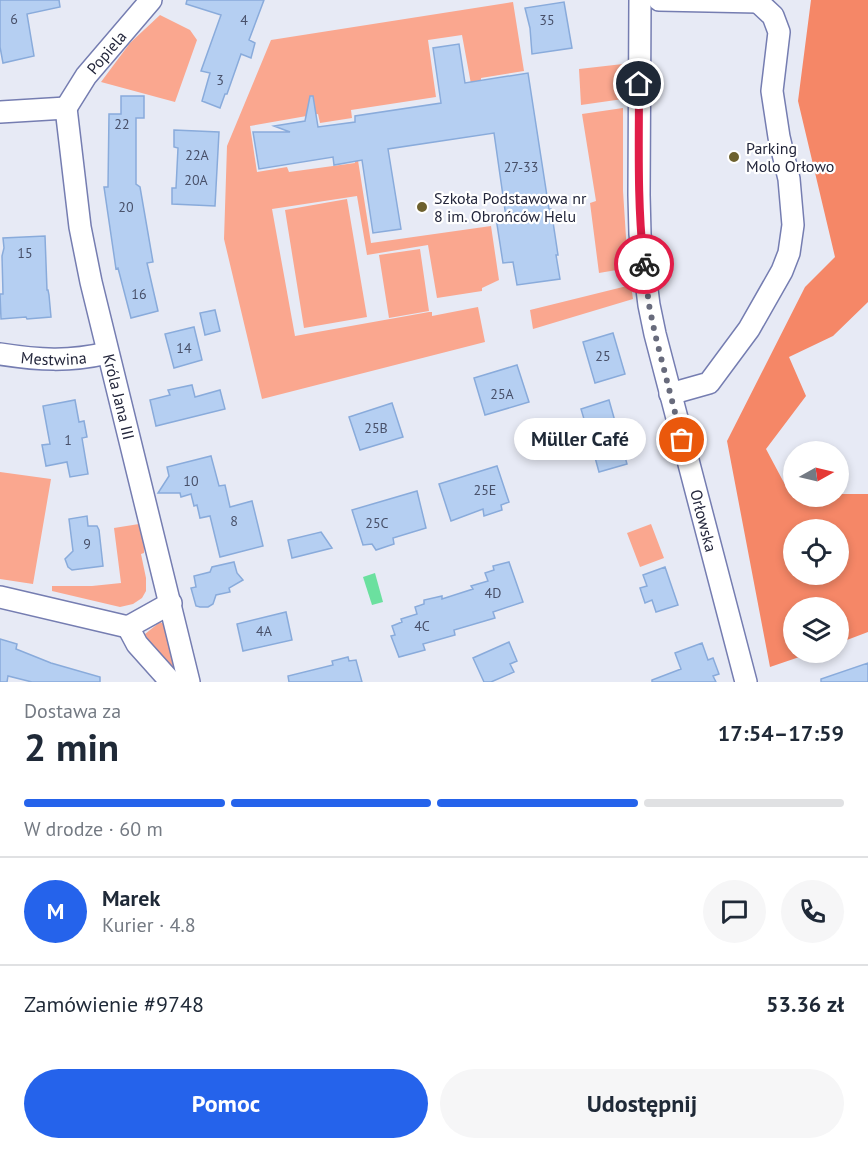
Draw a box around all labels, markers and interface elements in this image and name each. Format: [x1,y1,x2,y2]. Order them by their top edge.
house number: 6 [10,10,18,28]
house number: 4 [240,11,248,29]
house number: 35 [539,11,555,29]
street label: Popiela [82,26,130,78]
pin [613,58,664,109]
icon: home [622,67,655,100]
house number: 3 [216,71,224,89]
house number: 22 [114,115,130,133]
place label: Parking Molo Orłowo [746,138,834,176]
house number: 22A [185,146,210,164]
marker: Parking Molo Orłowo [727,150,741,164]
house number: 27-33 [504,158,538,176]
house number: 20A [184,171,209,189]
place label: Szkoła Podstawowa nr 8 im. Obrońców Helu [434,188,587,226]
house number: 20 [118,198,134,216]
marker: Szkoła Podstawowa nr 8 im. Obrońców Helu [415,200,429,214]
courier [614,234,674,294]
house number: 15 [17,244,33,262]
icon: bike [628,248,661,281]
house number: 16 [131,285,147,303]
house number: 14 [176,339,192,357]
street label: Mestwina [20,347,88,369]
house number: 25 [595,347,611,365]
street label: Króla Jana III [99,352,139,442]
house number: 25A [490,385,515,403]
pin [656,414,707,465]
house number: 25B [364,419,388,437]
callout: Müller Café [514,419,646,461]
icon: bag [665,423,698,456]
text: Müller Café [531,426,629,452]
house number: 1 [64,431,72,449]
north arrow [783,441,849,507]
map controls [783,441,849,663]
house number: 10 [183,472,199,490]
house number: 25E [474,481,496,499]
street label: Orłowska [686,487,721,554]
house number: 8 [230,512,238,530]
house number: 25C [365,514,389,532]
button: locate [783,519,849,585]
house number: 9 [83,535,91,553]
house number: 4D [485,584,501,602]
button: layers [783,597,849,663]
house number: 4C [414,617,430,635]
house number: 4A [256,622,273,640]
text: Dostawa za [24,698,121,724]
text: 17:54–17:59 [718,719,844,747]
text: 2 min [24,721,119,772]
text: W drodze · 60 m [24,816,163,842]
button: chat [703,880,766,943]
button: phone [781,880,844,943]
text: Marek [102,884,160,912]
text: M [47,897,64,925]
text: Kurier · 4.8 [102,912,196,938]
text: Zamówienie #9748 [24,990,204,1018]
text: 53.36 zł [766,990,844,1018]
button: Pomoc [24,1069,428,1138]
button: Udostępnij [440,1069,844,1138]

